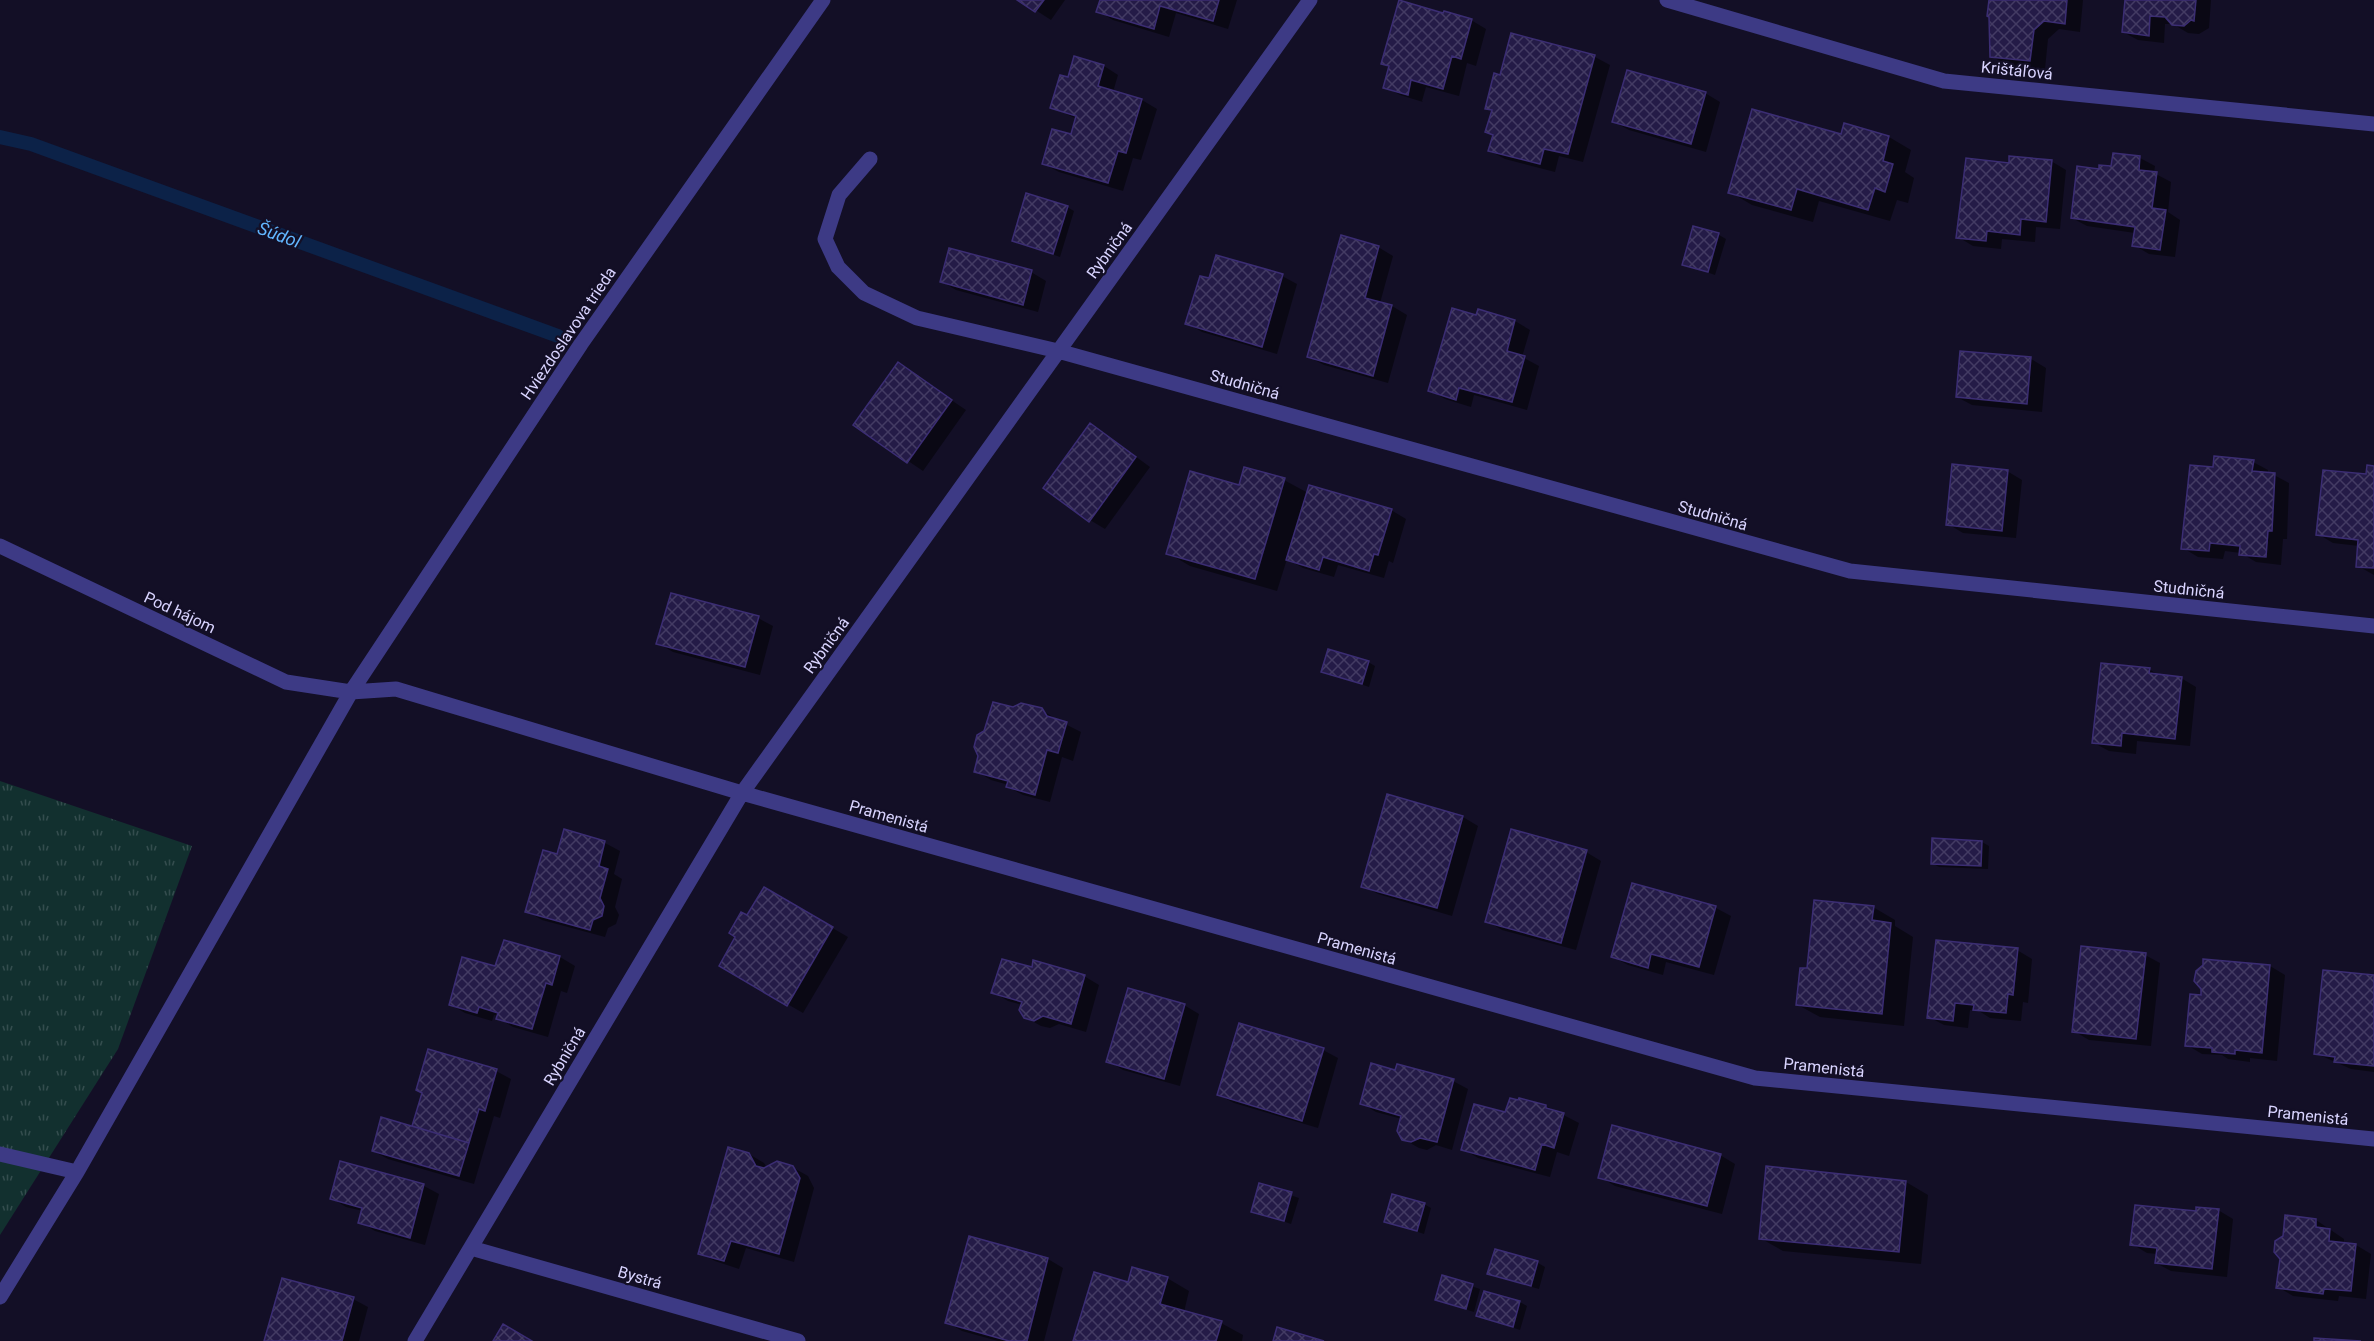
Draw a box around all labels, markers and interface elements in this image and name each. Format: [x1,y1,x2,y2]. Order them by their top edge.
street label: Krištáľová [1980,57,2054,84]
water label: Šúdol [255,217,304,252]
street label: Rybničná [1083,218,1136,282]
street label: Hviezdoslavova trieda [517,263,620,403]
street label: Studničná [1208,366,1282,403]
street label: Studničná [1676,497,1750,534]
street label: Studničná [2153,576,2225,603]
street label: Pod hájom [141,588,219,637]
street label: Rybničná [800,613,853,677]
street label: Pramenistá [847,796,931,837]
street label: Pramenistá [1315,928,1399,969]
street label: Rybničná [540,1023,589,1089]
street label: Pramenistá [1783,1054,1865,1081]
street label: Pramenistá [2267,1102,2349,1129]
street label: Bystrá [616,1262,664,1293]

